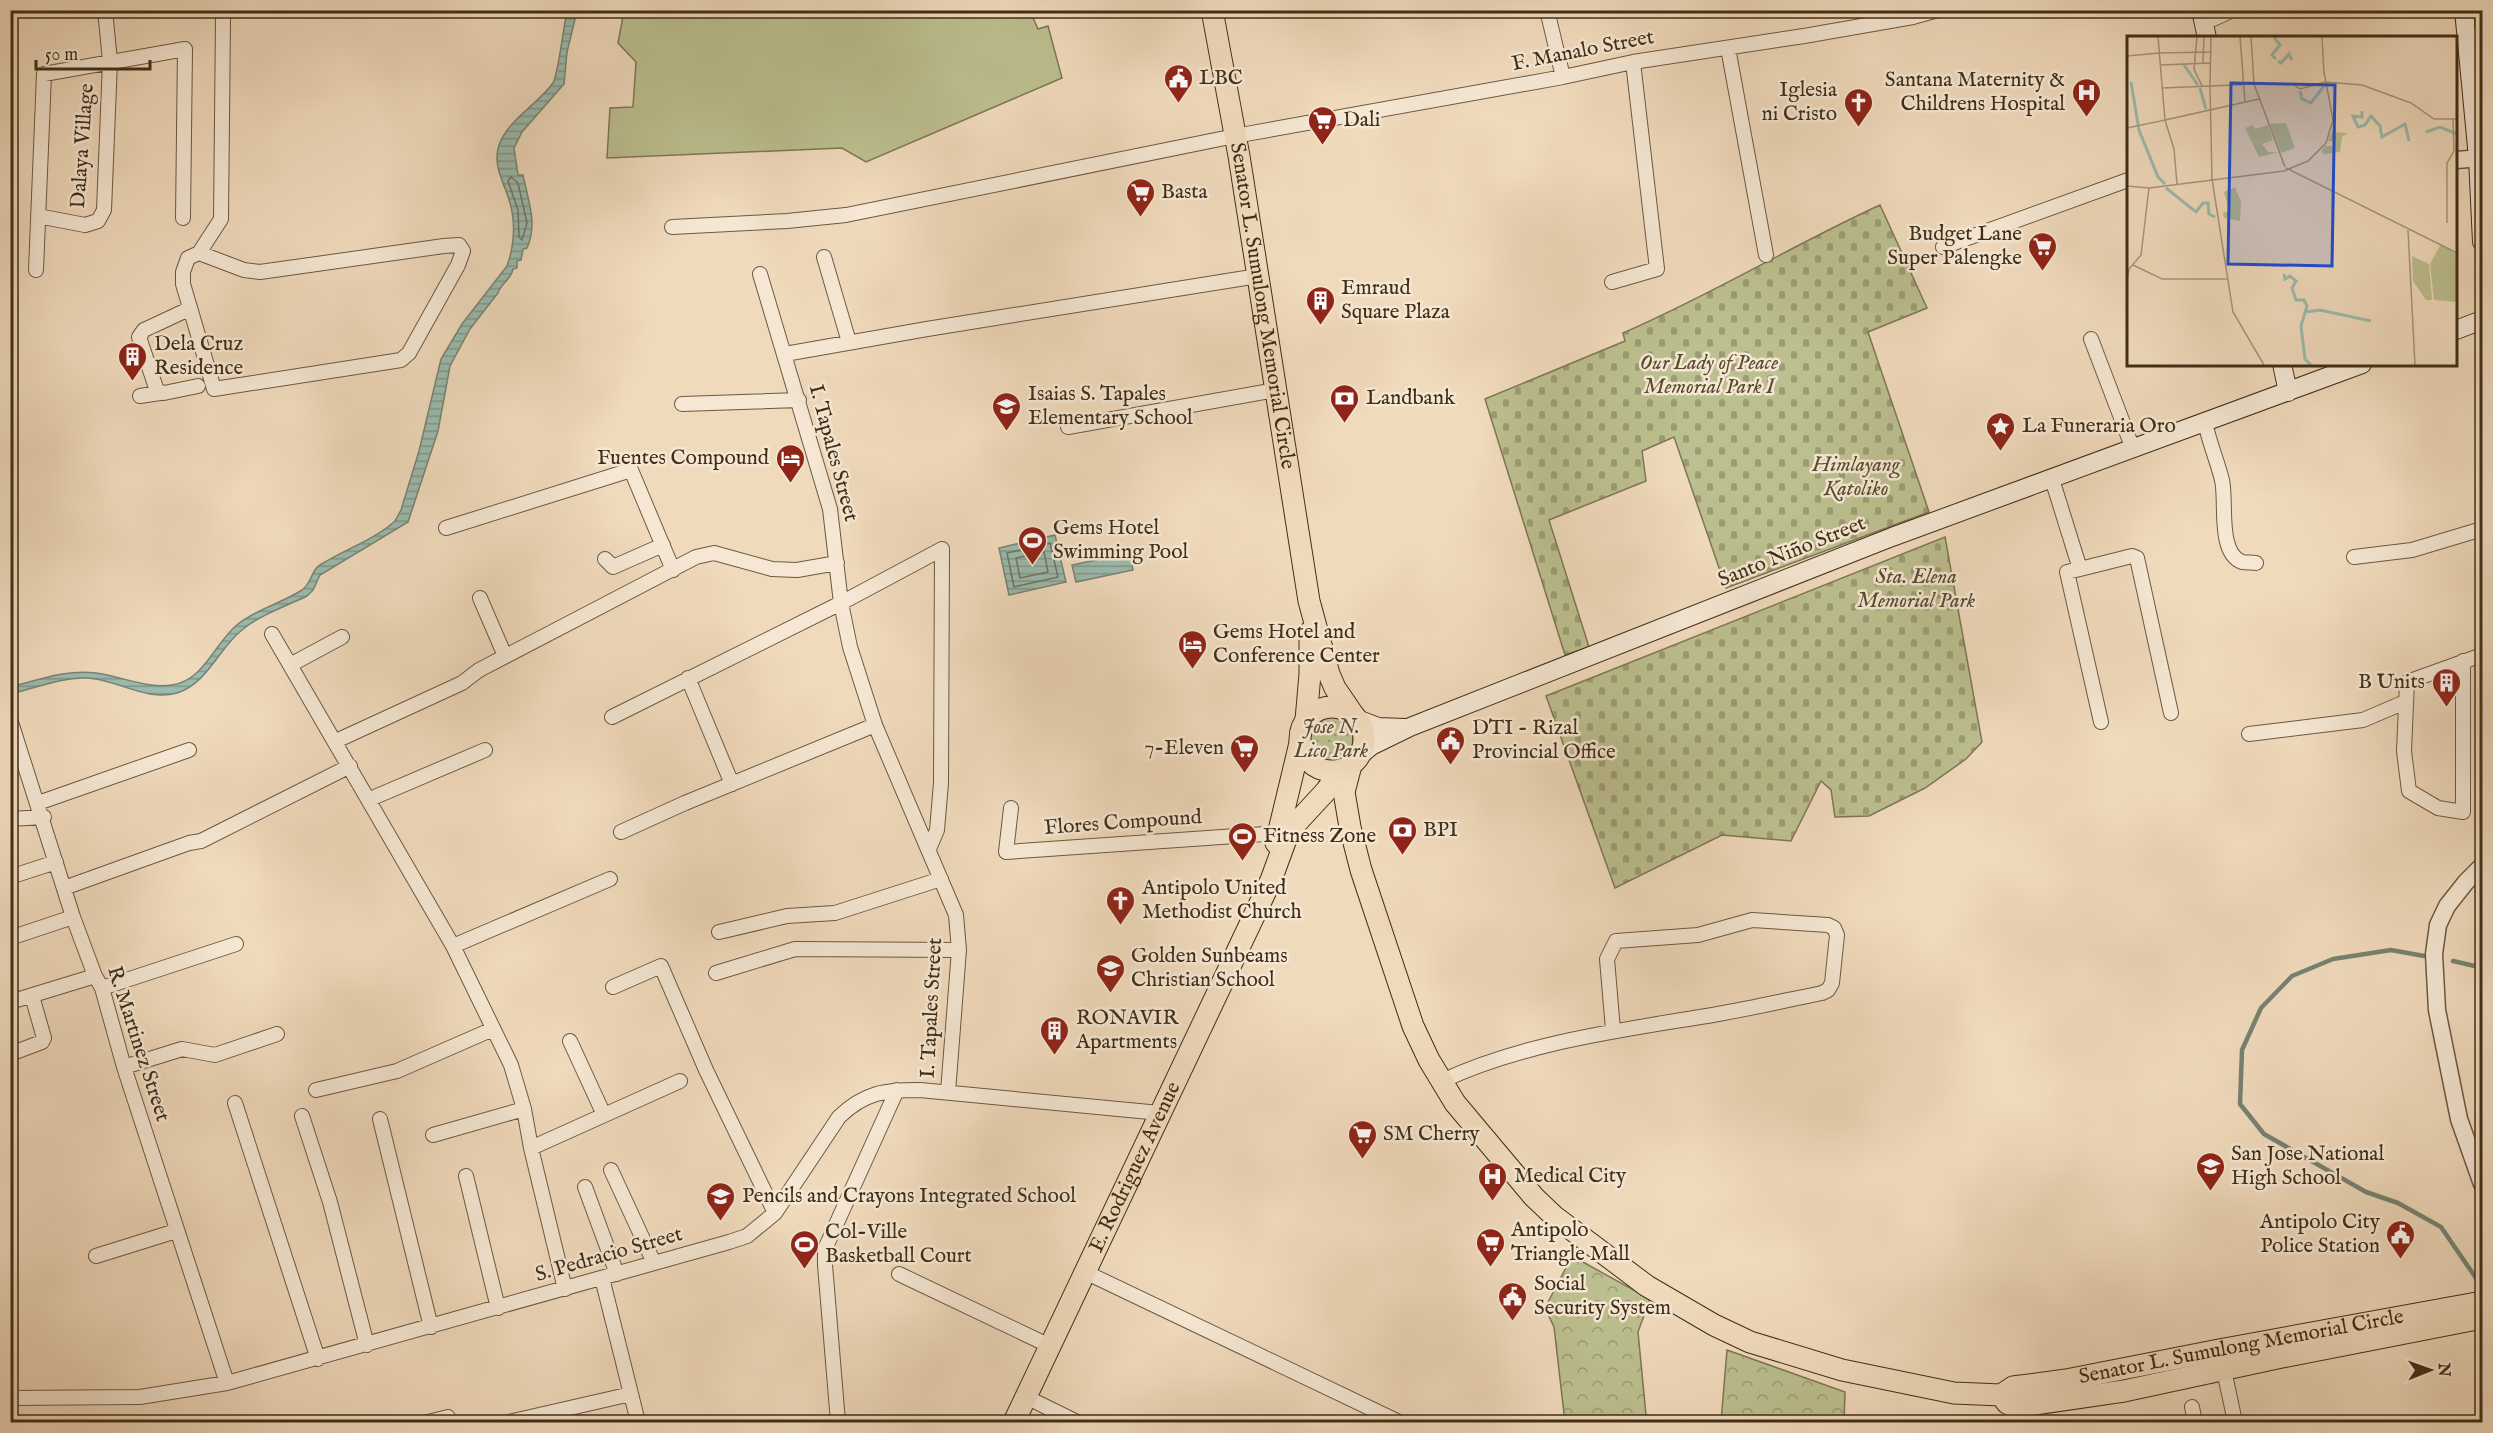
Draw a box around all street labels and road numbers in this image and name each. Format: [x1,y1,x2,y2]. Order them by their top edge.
street label: F. Manalo Street [1510,24,1656,78]
street label: Dalaya Village [65,82,101,209]
street label: Senator L. Sumulong Memorial Circle [1223,140,1302,471]
street label: I. Tapales Street [802,382,864,524]
street label: Santo Niño Street [1714,510,1870,594]
street label: Flores Compound [1043,804,1204,842]
street label: I. Tapales Street [915,937,949,1079]
street label: R. Martinez Street [100,963,176,1125]
street label: E. Rodriguez Avenue [1083,1077,1187,1257]
street label: S. Pedracio Street [532,1221,686,1289]
street label: Senator L. Sumulong Memorial Circle [2076,1303,2406,1391]

